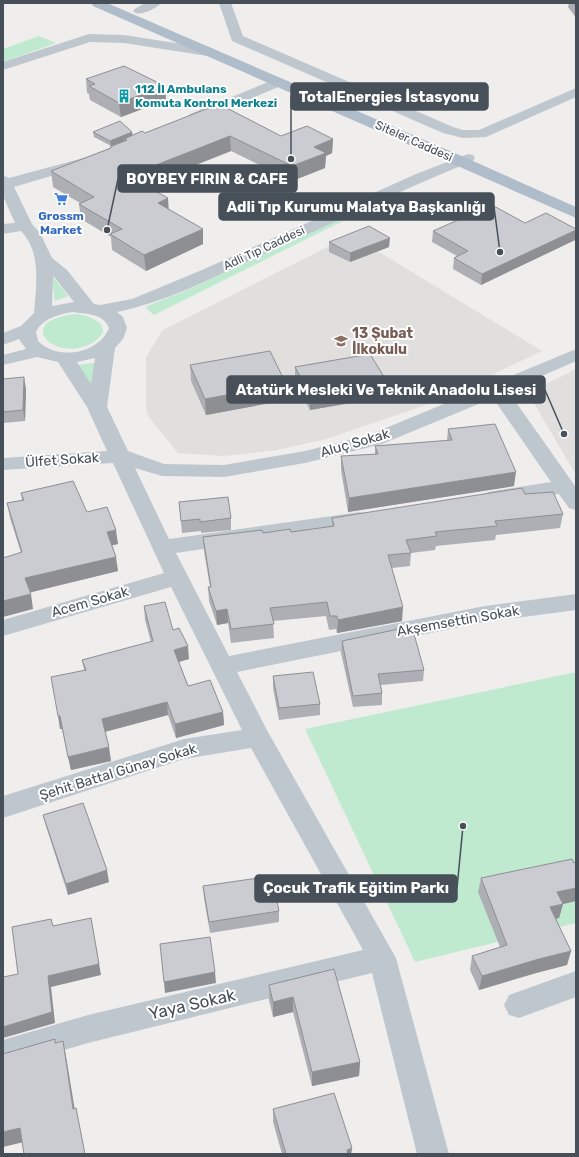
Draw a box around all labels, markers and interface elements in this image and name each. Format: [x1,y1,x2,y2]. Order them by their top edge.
place label: 112 İl Ambulans Komuta Kontrol Merkezi [135,82,277,110]
callout: TotalEnergies İstasyonu [291,83,488,110]
building icon: 112 İl Ambulans Komuta Kontrol Merkezi [116,88,132,104]
text: TotalEnergies İstasyonu [299,88,479,106]
street label: Siteler Caddesi [373,118,455,164]
callout: BOYBEY FIRIN & CAFE [118,165,297,192]
text: BOYBEY FIRIN & CAFE [126,170,288,188]
supermarket icon: Grossm Market [53,191,69,207]
callout: Adli Tıp Kurumu Malatya Başkanlığı [219,193,494,220]
text: Adli Tıp Kurumu Malatya Başkanlığı [226,198,486,216]
place label: Grossm Market [38,209,84,237]
street label: Adli Tıp Caddesi [221,223,307,273]
place label: 13 Şubat İlkokulu [352,325,413,358]
school or university icon: 13 Şubat İlkokulu [333,333,349,349]
callout: Atatürk Mesleki Ve Teknik Anadolu Lisesi [227,376,545,403]
text: Atatürk Mesleki Ve Teknik Anadolu Lisesi [236,381,536,399]
street label: Aluç Sokak [318,425,392,461]
street label: Ülfet Sokak [25,449,100,471]
street label: Acem Sokak [49,583,131,621]
street label: Akşemsettin Sokak [396,602,521,640]
street label: Şehit Battal Günay Sokak [37,740,199,804]
callout: Çocuk Trafik Eğitim Parkı [255,875,457,902]
text: Çocuk Trafik Eğitim Parkı [263,879,449,897]
street label: Yaya Sokak [147,984,237,1024]

